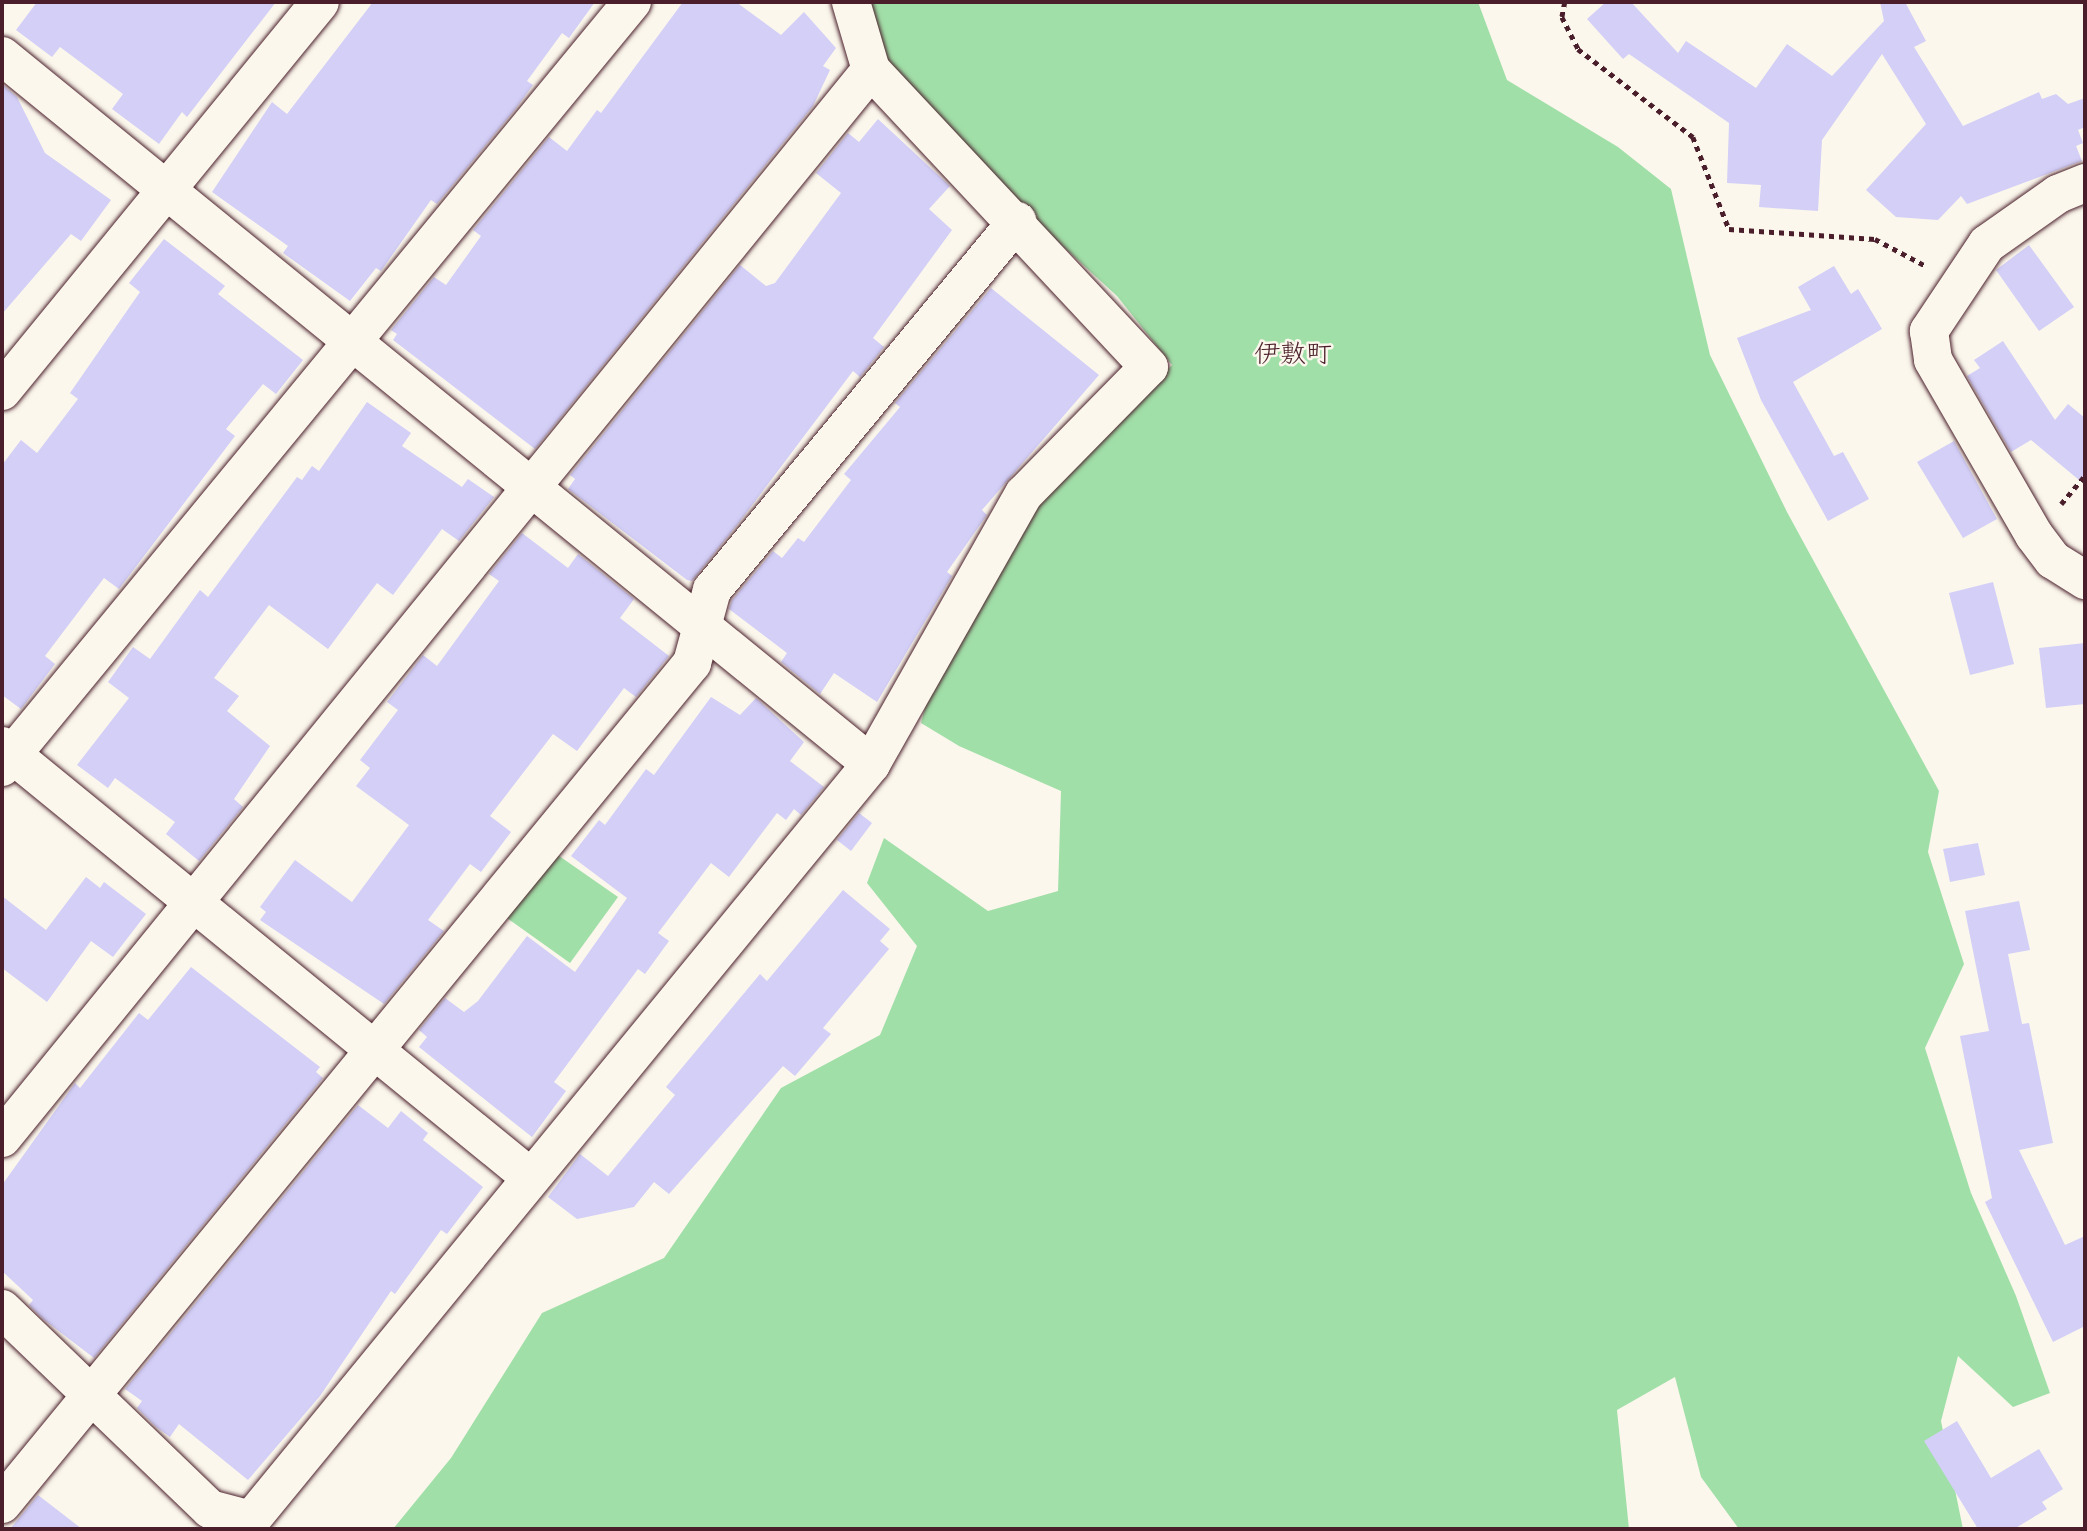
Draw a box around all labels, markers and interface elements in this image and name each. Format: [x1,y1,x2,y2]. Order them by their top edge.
district label: 伊敷町 [1254,341,1332,373]

